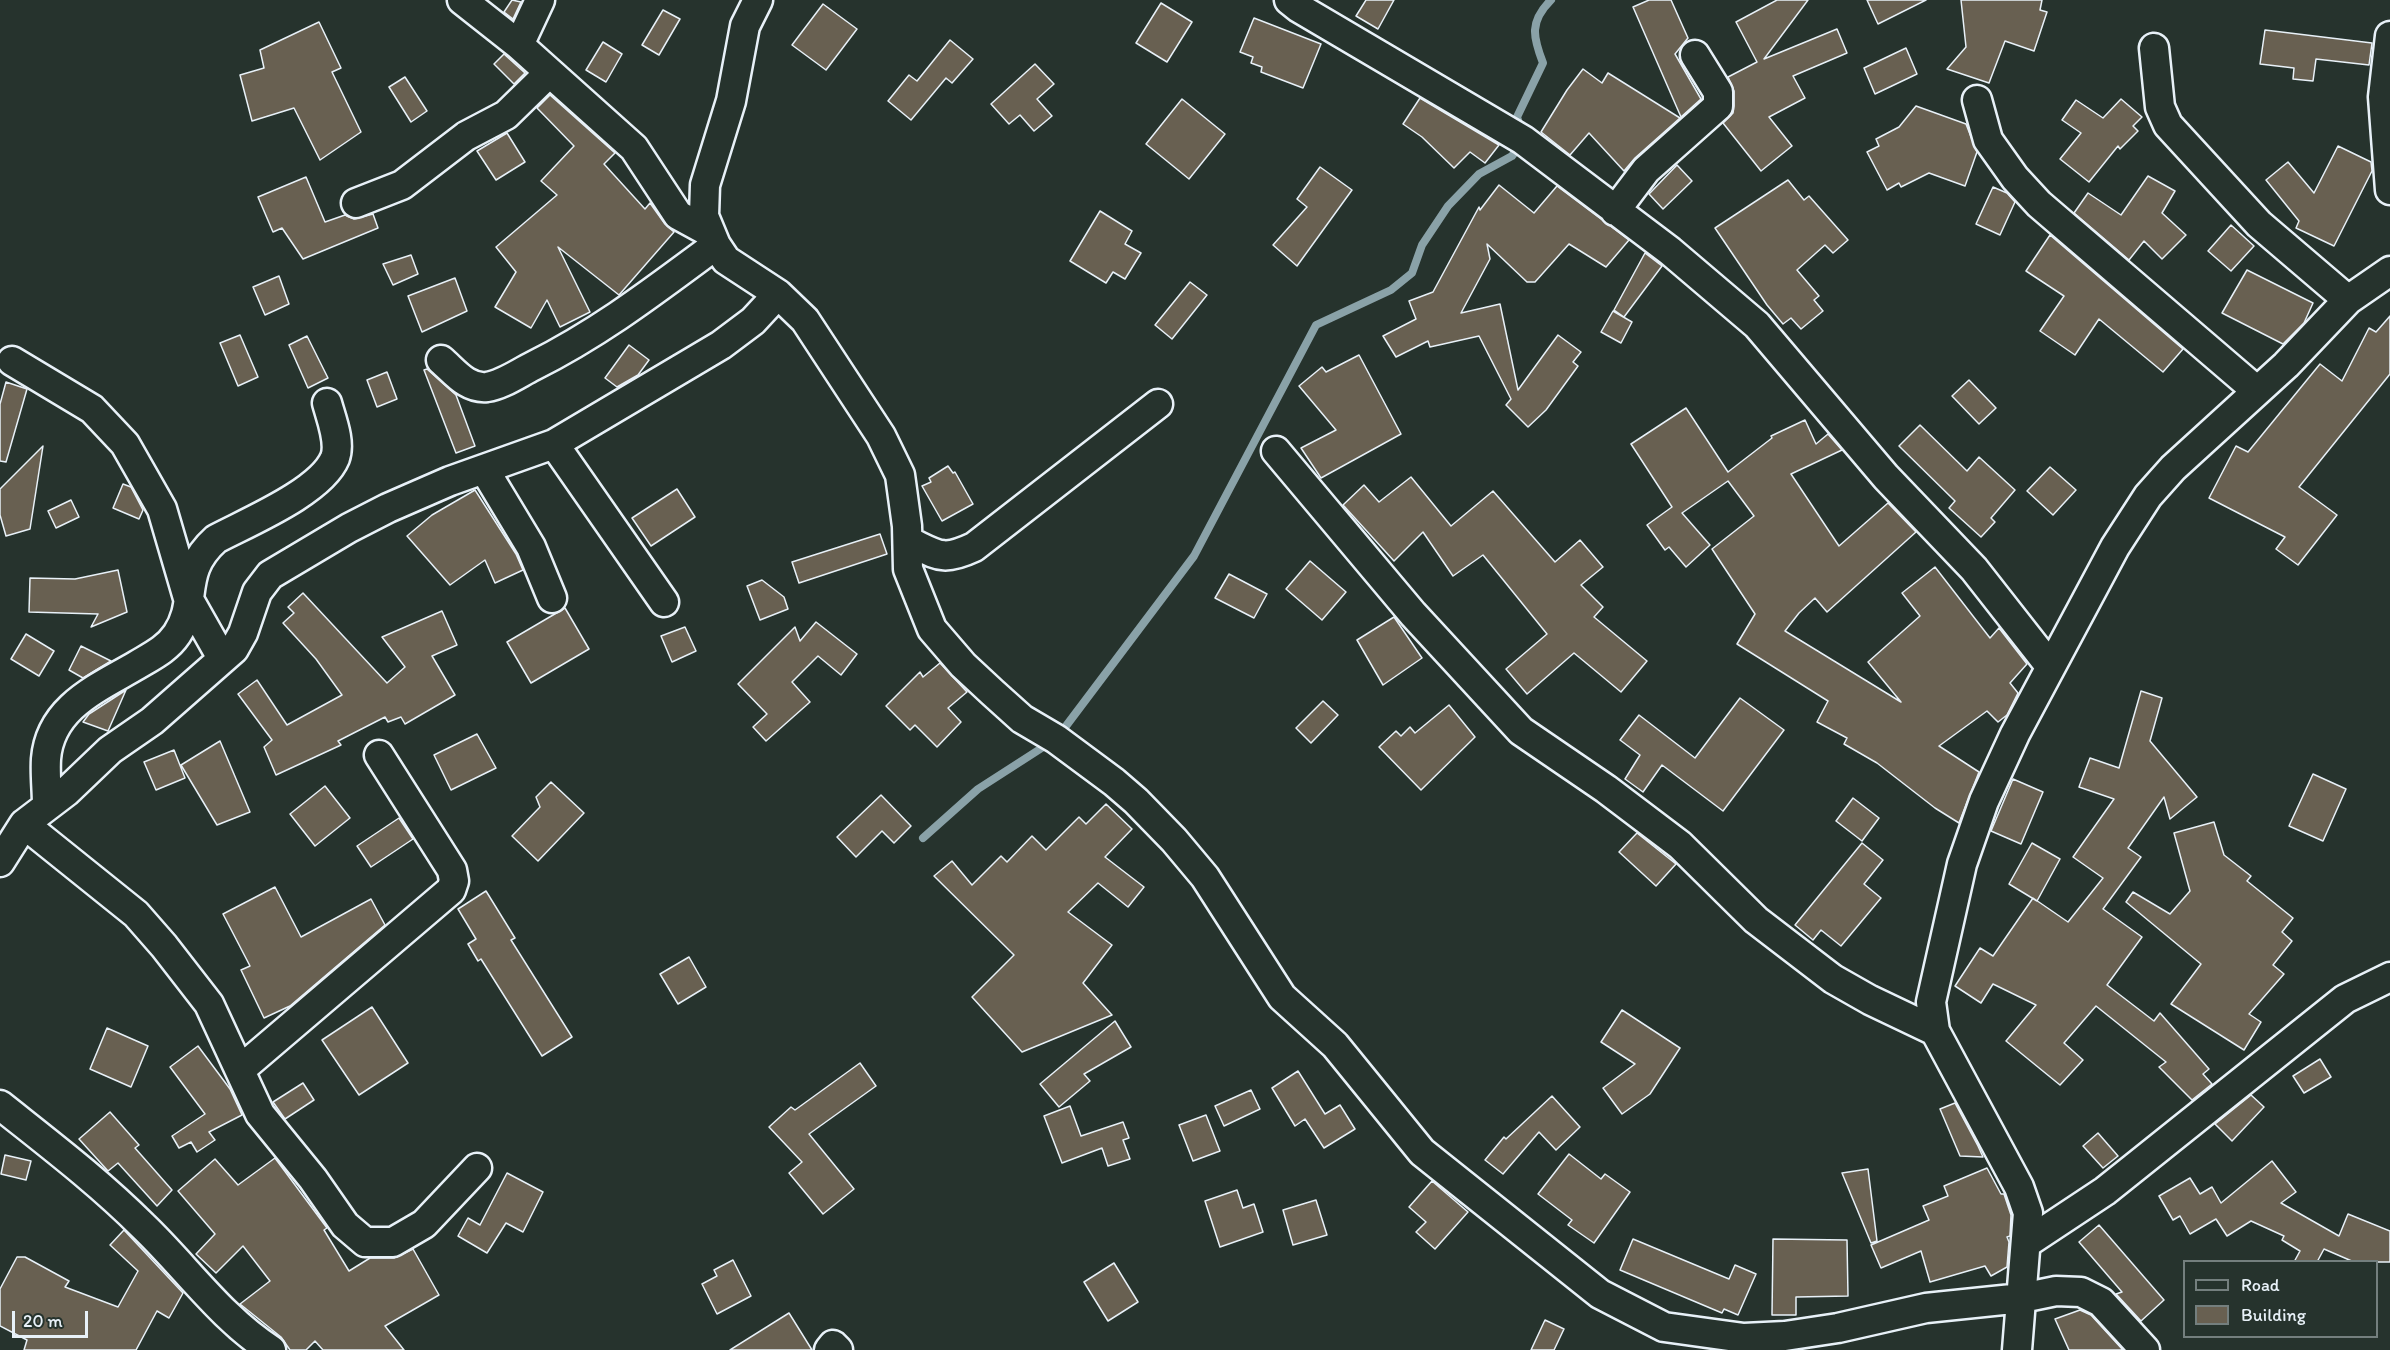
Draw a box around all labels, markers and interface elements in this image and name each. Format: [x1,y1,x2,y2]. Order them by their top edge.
legend [2183,1260,2378,1338]
text: Road [2241,1274,2280,1296]
scale bar [15,1299,92,1337]
text: Building [2241,1304,2306,1326]
text: 20 m [23,1310,63,1332]

